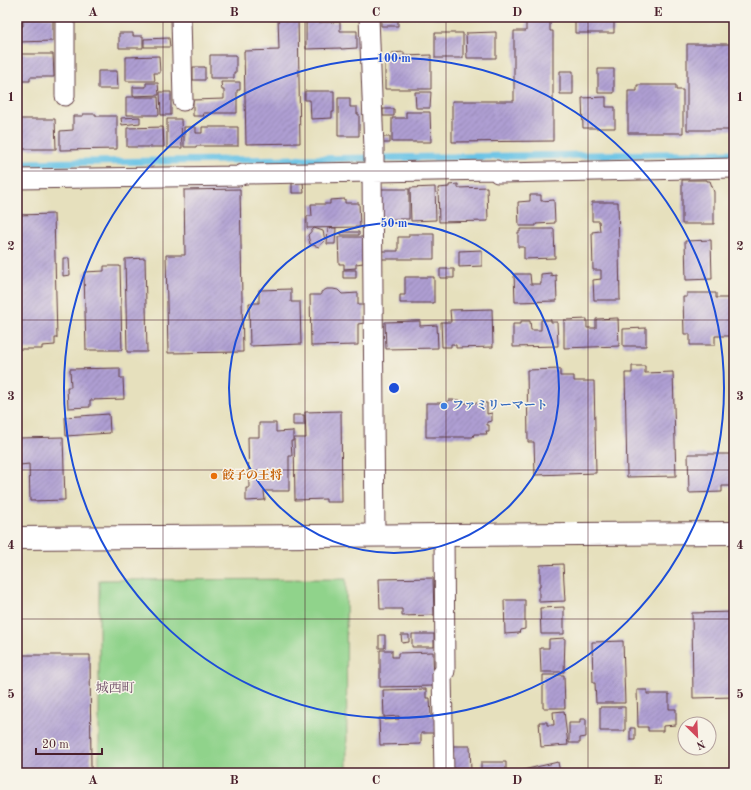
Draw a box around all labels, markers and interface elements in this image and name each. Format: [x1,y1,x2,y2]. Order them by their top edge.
text: A [88,6,98,19]
text: B [229,6,239,19]
text: C [372,6,380,19]
text: D [512,6,522,19]
text: E [654,6,663,19]
text: 100 m [377,53,411,65]
text: 1 [7,91,15,104]
text: 1 [736,91,744,104]
text: 50 m [381,217,408,230]
text: 2 [7,240,15,253]
text: 2 [736,240,744,253]
centre of rings [387,381,401,395]
text: 3 [7,390,15,403]
text: 3 [736,390,744,403]
place label: ファミリーマート [452,399,548,412]
marker: ファミリーマート [439,401,449,411]
place label: 餃子の王将 [222,468,282,482]
marker: 餃子の王将 [209,471,219,481]
text: 4 [7,539,15,552]
text: 4 [736,539,744,552]
district label: 城西町 [95,681,135,695]
text: 5 [7,688,15,701]
text: 5 [736,688,744,701]
north arrow [677,716,717,756]
scale bar [36,730,102,756]
text: N [694,737,707,751]
text: 20 m [42,739,69,751]
text: A [88,774,98,787]
text: B [229,774,239,787]
text: C [372,774,380,787]
text: D [512,774,522,787]
text: E [654,774,663,787]

